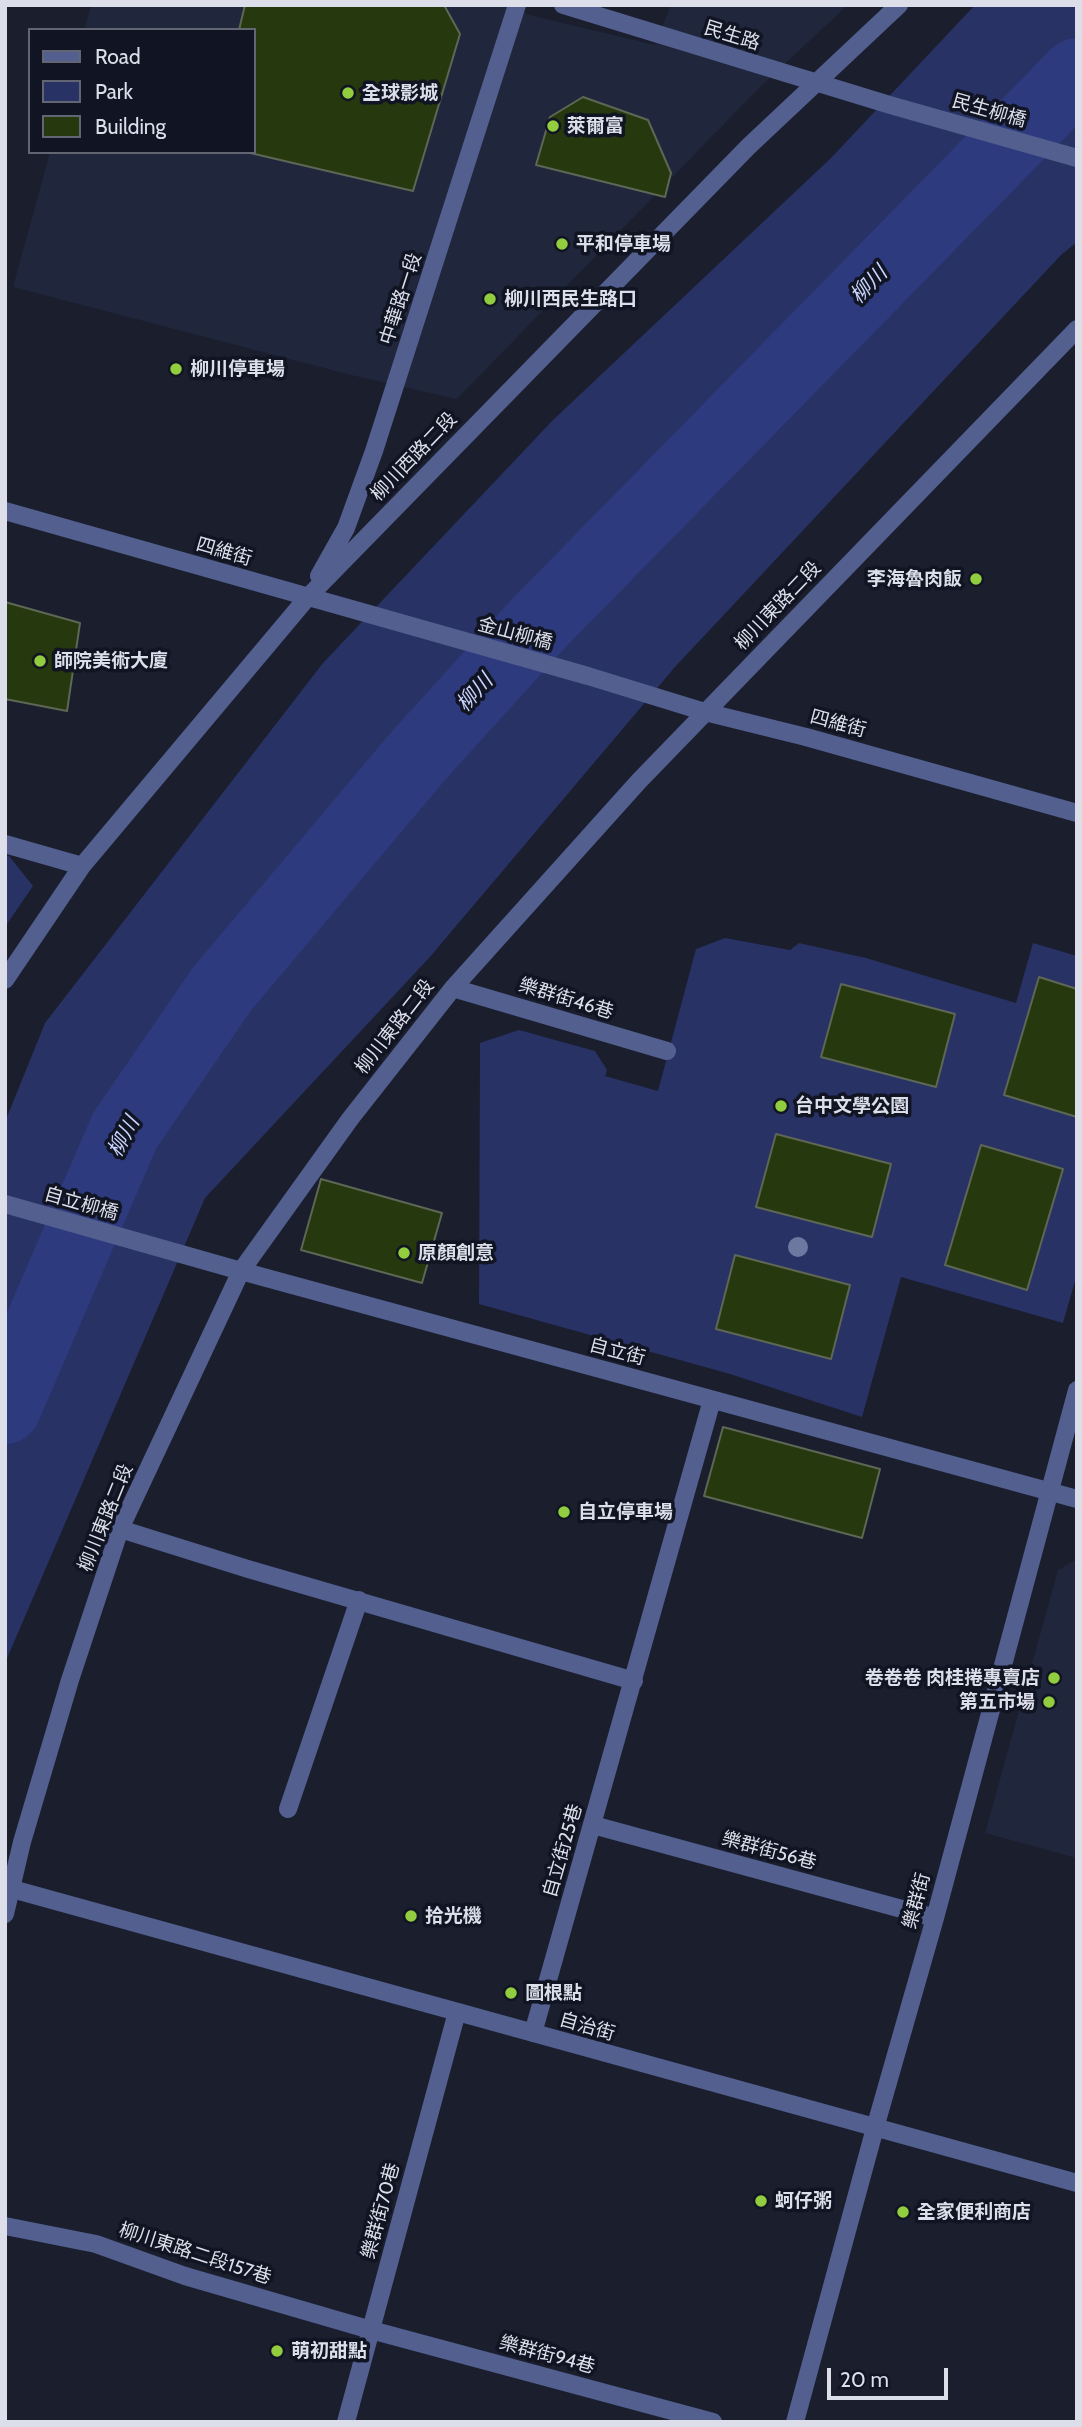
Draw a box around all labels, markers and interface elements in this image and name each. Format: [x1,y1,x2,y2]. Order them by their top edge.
street label: 民生路 [701,17,763,55]
legend [28,28,256,154]
text: Road [95,44,141,69]
text: Park [95,79,133,104]
place label: 全球影城 [362,82,438,104]
marker: 全球影城 [340,85,356,101]
street label: 民生柳橋 [949,90,1029,132]
text: Building [95,114,166,139]
place label: 萊爾富 [567,115,624,137]
marker: 萊爾富 [545,118,561,134]
place label: 平和停車場 [576,233,671,255]
marker: 平和停車場 [554,236,570,252]
street label: 中華路一段 [375,250,427,348]
water label: 柳川 [845,261,893,309]
place label: 柳川西民生路口 [504,288,637,310]
marker: 柳川西民生路口 [482,291,498,307]
place label: 柳川停車場 [190,358,285,380]
marker: 柳川停車場 [168,361,184,377]
street label: 柳川西路二段 [366,408,462,506]
street label: 四維街 [193,533,255,571]
street label: 柳川東路二段 [730,557,826,655]
place label: 李海魯肉飯 [867,568,962,590]
marker: 李海魯肉飯 [968,571,984,587]
street label: 金山柳橋 [475,613,555,655]
place label: 師院美術大廈 [54,650,168,672]
marker: 師院美術大廈 [32,653,48,669]
water label: 柳川 [452,669,498,717]
street label: 四維街 [808,706,868,742]
street label: 樂群街46巷 [516,974,616,1024]
street label: 柳川東路二段 [351,975,439,1079]
place label: 台中文學公園 [795,1095,909,1117]
marker: 台中文學公園 [773,1098,789,1114]
water label: 柳川 [103,1113,145,1161]
street label: 自立柳橋 [41,1183,121,1225]
place label: 原顏創意 [418,1242,494,1264]
marker: 原顏創意 [396,1245,412,1261]
street label: 自立街 [587,1334,647,1370]
street label: 柳川東路二段 [74,1461,138,1575]
place label: 自立停車場 [578,1501,673,1523]
marker: 自立停車場 [556,1504,572,1520]
place label: 卷卷卷 肉桂捲專賣店 [865,1667,1040,1689]
marker: 卷卷卷 肉桂捲專賣店 [1046,1670,1062,1686]
place label: 第五市場 [959,1691,1035,1713]
marker: 第五市場 [1041,1694,1057,1710]
street label: 自立街25巷 [539,1802,587,1900]
street label: 樂群街56巷 [719,1827,819,1875]
street label: 樂群街 [899,1871,935,1931]
place label: 拾光機 [425,1905,482,1927]
marker: 拾光機 [403,1908,419,1924]
place label: 圖根點 [525,1982,582,2004]
marker: 圖根點 [503,1985,519,2001]
street label: 自治街 [556,2008,618,2046]
street label: 樂群街70巷 [357,2160,405,2262]
place label: 蚵仔粥 [775,2190,832,2212]
marker: 蚵仔粥 [753,2193,769,2209]
place label: 全家便利商店 [917,2201,1031,2223]
marker: 全家便利商店 [895,2204,911,2220]
street label: 柳川東路二段157巷 [116,2219,274,2289]
street label: 樂群街94巷 [497,2331,597,2379]
place label: 萌初甜點 [291,2340,367,2362]
marker: 萌初甜點 [269,2343,285,2359]
scale bar [830,2354,951,2398]
text: 20 m [840,2367,889,2392]

